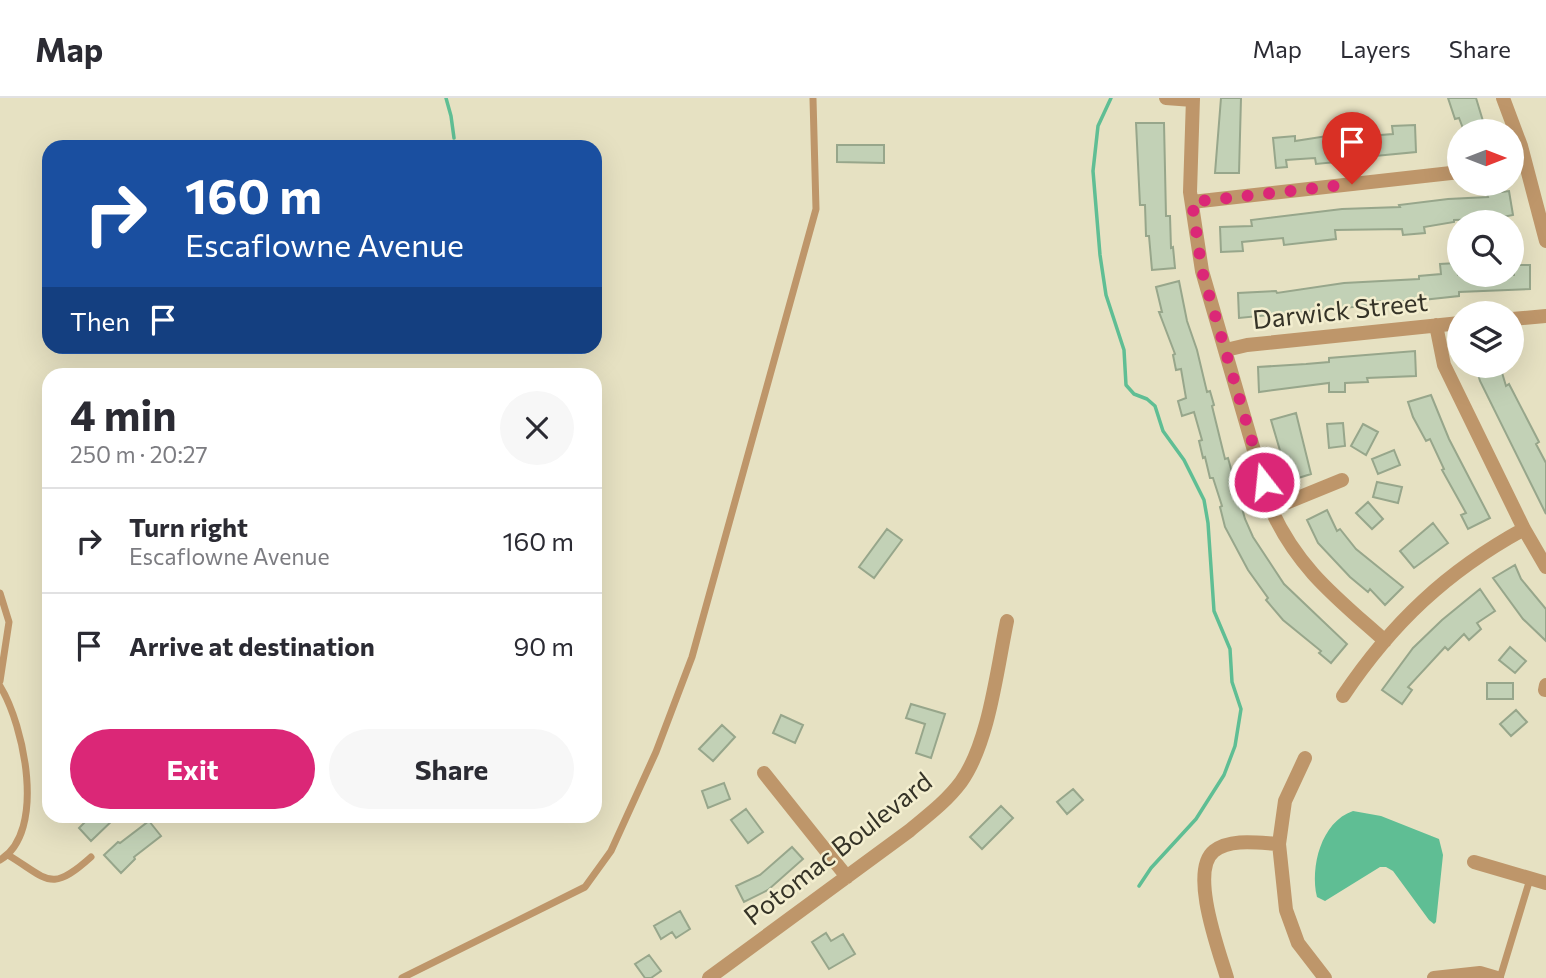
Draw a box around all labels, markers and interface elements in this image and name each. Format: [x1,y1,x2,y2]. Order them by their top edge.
text: Map [35,28,103,69]
text: Map [1253,34,1302,63]
text: Layers [1340,34,1411,63]
text: Share [1449,34,1511,63]
pin [1322,112,1382,184]
north arrow [1447,119,1524,196]
map controls [1447,119,1524,378]
icon: arrive [1333,123,1371,161]
text: 160 m [185,164,322,224]
icon: right [70,168,161,259]
button: search [1447,210,1524,287]
text: Escaflowne Avenue [185,224,464,264]
street label: Darwick Street [1251,285,1429,334]
icon: arrive [144,301,182,339]
button: layers [1447,301,1524,378]
text: Then [70,305,130,336]
text: 4 min [70,388,176,440]
button: close [500,391,574,465]
text: 250 m · 20:27 [70,440,208,468]
position arrow [1227,445,1301,519]
text: Turn right [129,511,248,542]
icon: right [70,522,108,560]
text: 160 m [502,525,574,556]
text: Escaflowne Avenue [129,542,330,570]
icon: arrive [70,627,108,665]
text: Arrive at destination [129,630,375,661]
text: 90 m [514,630,574,661]
button: Exit [70,729,315,809]
button: Share [329,729,574,809]
street label: Potomac Boulevard [737,765,937,931]

